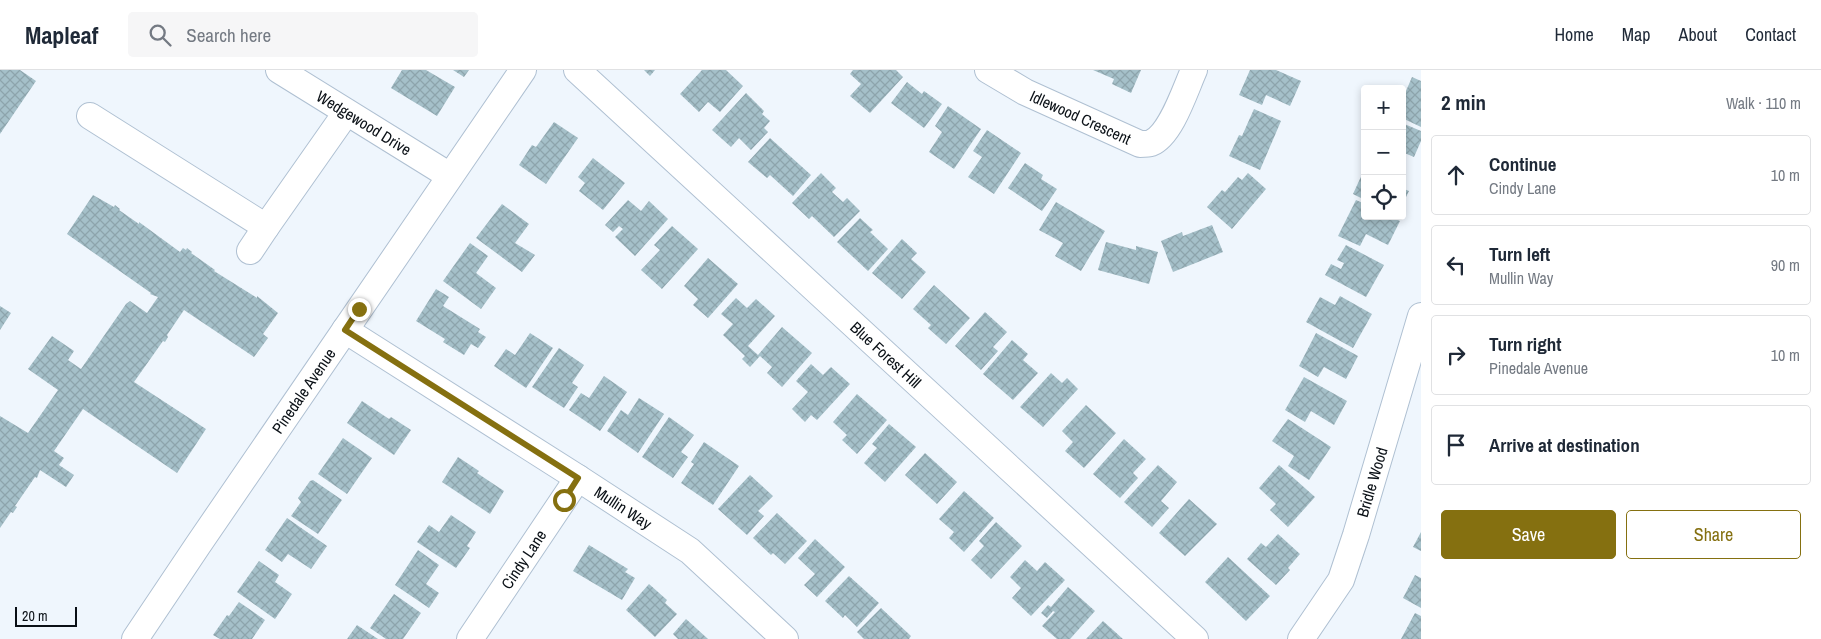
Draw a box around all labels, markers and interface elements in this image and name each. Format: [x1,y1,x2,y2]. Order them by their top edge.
search box [128,12,478,57]
text: Mapleaf [25,19,98,51]
icon: search [146,21,174,49]
text: Search here [186,22,271,48]
text: Home [1554,22,1594,47]
text: Map [1622,22,1651,47]
text: About [1679,22,1717,47]
text: Contact [1745,22,1796,47]
street label: Wedgewood Drive [312,85,416,160]
street label: Idlewood Crescent [1026,85,1135,150]
map controls [1361,85,1406,220]
button: + [1361,85,1406,130]
text: 2 min [1441,88,1486,117]
text: Walk · 110 m [1726,92,1801,114]
button: − [1361,130,1406,175]
text: Continue [1489,151,1557,177]
icon: ahead [1442,161,1470,189]
text: 10 m [1771,164,1800,186]
button: locate [1361,175,1406,220]
text: Cindy Lane [1489,177,1556,199]
text: Turn left [1489,241,1550,267]
icon: left [1442,251,1470,279]
text: 90 m [1771,254,1800,276]
text: Mullin Way [1489,267,1553,289]
route end [348,298,371,321]
street label: Blue Forest Hill [846,316,926,393]
text: Turn right [1489,331,1561,357]
icon: right [1442,341,1470,369]
street label: Pinedale Avenue [266,344,341,438]
text: 10 m [1771,344,1800,366]
text: Pinedale Avenue [1489,357,1588,379]
icon: arrive [1442,431,1470,459]
text: Arrive at destination [1489,432,1640,458]
street label: Bridle Wood [1351,444,1393,520]
street label: Mullin Way [590,481,657,535]
route start [553,489,576,512]
button: Save [1441,510,1616,559]
button: Share [1626,510,1801,559]
street label: Cindy Lane [496,525,551,593]
scale bar [15,604,78,627]
text: 20 m [22,607,48,625]

